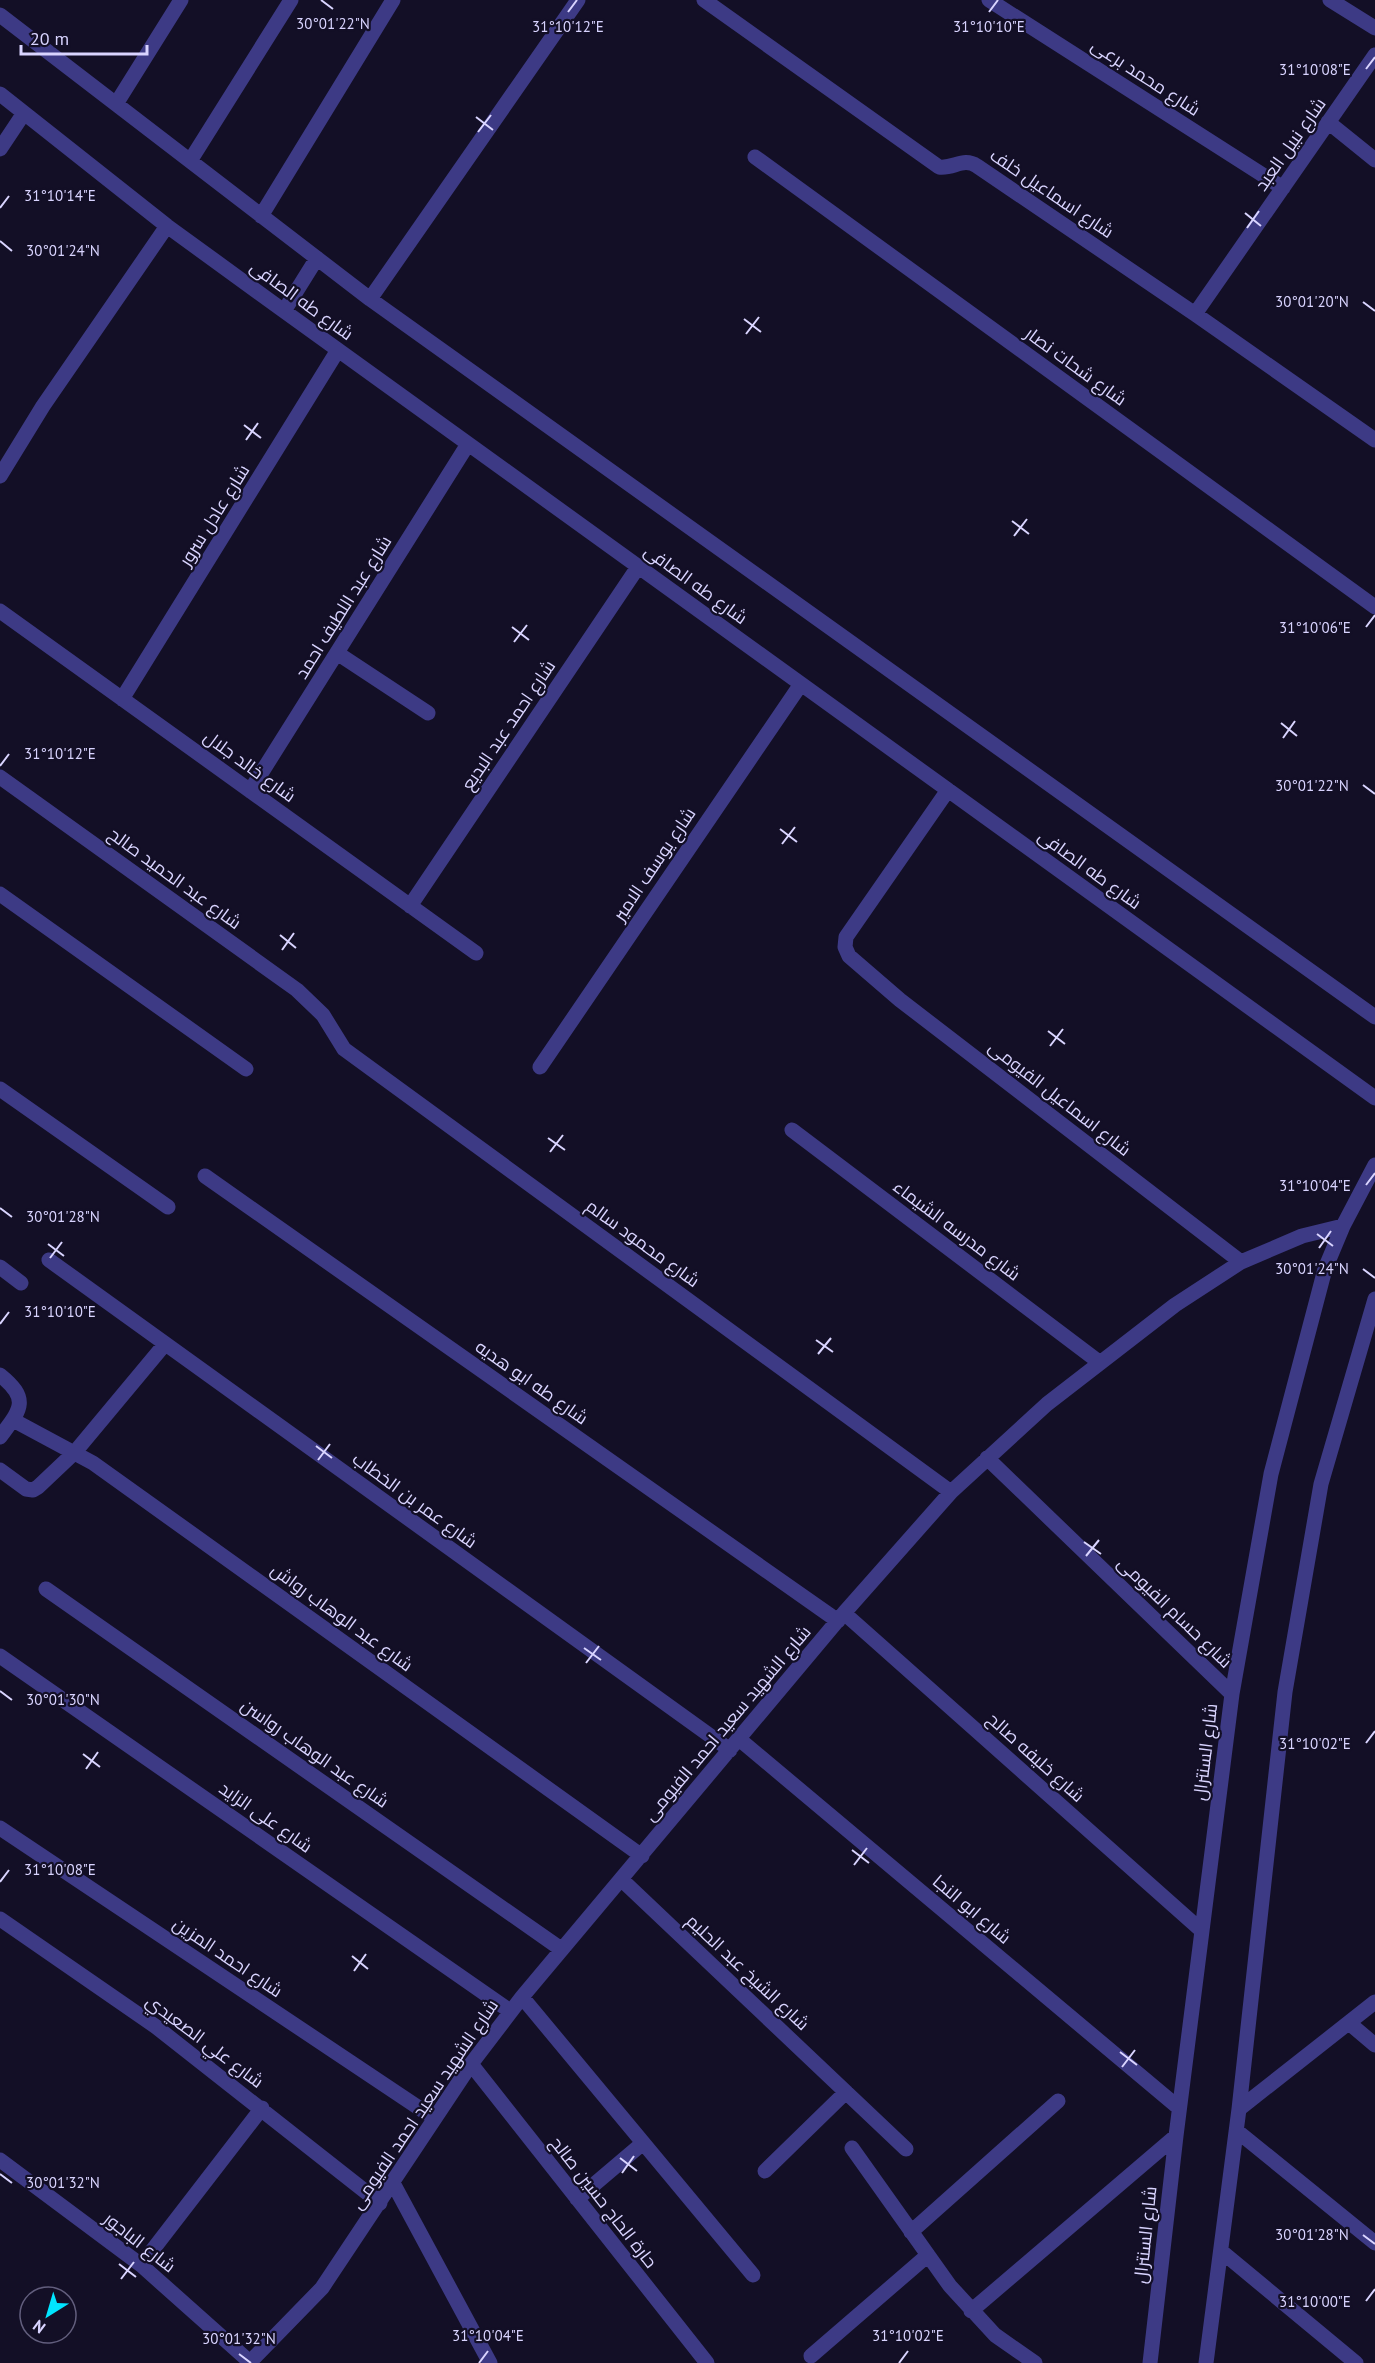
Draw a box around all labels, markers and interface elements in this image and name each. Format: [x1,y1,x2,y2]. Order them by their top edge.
text: 30°01'22"N [296,14,370,33]
text: 31°10'12"E [532,17,604,36]
text: 31°10'10"E [953,17,1025,36]
scale bar [21,18,147,56]
text: 20 m [30,27,69,50]
street label: شارع محمد برعى [1087,33,1205,122]
text: 31°10'08"E [1279,60,1351,79]
street label: شارع نبيل العبد [1249,93,1331,196]
street label: شارع اسماعيل خلف [985,143,1118,244]
text: 31°10'14"E [24,186,96,205]
text: 30°01'24"N [26,241,100,260]
street label: شارع طه الصافى [245,255,358,346]
text: 30°01'20"N [1275,292,1349,311]
street label: شارع شحات نصار [1019,321,1131,411]
street label: شارع عادل سرور [173,460,255,572]
street label: شارع عبد اللطيف احمد [290,531,397,683]
street label: شارع طه الصافى [639,539,752,630]
text: 31°10'06"E [1279,618,1351,637]
street label: شارع احمد عبد البديع [456,655,561,795]
street label: شارع خالد جلال [199,725,301,808]
text: 31°10'12"E [24,744,96,763]
text: 30°01'22"N [1275,776,1349,795]
street label: شارع يوسف الامير [607,803,701,927]
street label: شارع عبد الحميد صالح [103,822,246,935]
street label: شارع طه الصافى [1033,824,1146,915]
street label: شارع اسماعيل الفيومى [983,1035,1136,1162]
street label: شارع مدرسه الشيماء [888,1175,1025,1286]
text: 31°10'04"E [1279,1176,1351,1195]
street label: شارع محمود سالم [581,1194,704,1293]
text: 30°01'28"N [26,1207,100,1226]
text: 30°01'24"N [1275,1259,1349,1278]
text: 31°10'10"E [24,1302,96,1321]
street label: شارع طه ابو هديه [471,1335,593,1430]
street label: شارع عمر بن الخطاب [348,1447,482,1554]
street label: شارع حسام الفيومى [1112,1551,1237,1673]
street label: شارع عبد الوهاب رواش [266,1558,418,1677]
street label: شارع الشهيد سعيد احمد الفيومى [638,1620,816,1826]
text: 30°01'30"N [26,1690,100,1709]
street label: شارع عبد الوهاب رواسن [236,1693,393,1814]
street label: شارع السنترال [1188,1702,1223,1802]
street label: شارع خليفه صالح [982,1707,1090,1808]
text: 31°10'02"E [1279,1734,1351,1753]
street label: شارع على الزايد [214,1776,317,1858]
text: 31°10'08"E [24,1860,96,1879]
street label: شارع ابو النجا [927,1869,1016,1949]
street label: شارع الشيخ عبد الحليم [681,1909,814,2036]
street label: شارع احمد المزين [168,1912,287,2003]
street label: شارع علي الصعيدي [140,1989,269,2095]
street label: شارع الشهيد سعيد احمد الفيومى [345,1995,504,2214]
street label: حارة الحاج حسين صالح [545,2131,663,2273]
text: 30°01'32"N [26,2173,100,2192]
street label: شارع السنترال [1128,2185,1163,2285]
street label: شارع الباجور [98,2206,181,2278]
text: 30°01'28"N [1275,2225,1349,2244]
north arrow [18,2285,78,2345]
text: 31°10'00"E [1279,2292,1351,2311]
text: N [29,2316,49,2338]
text: 31°10'04"E [452,2326,524,2345]
text: 31°10'02"E [872,2326,944,2345]
text: 30°01'32"N [202,2329,276,2348]

